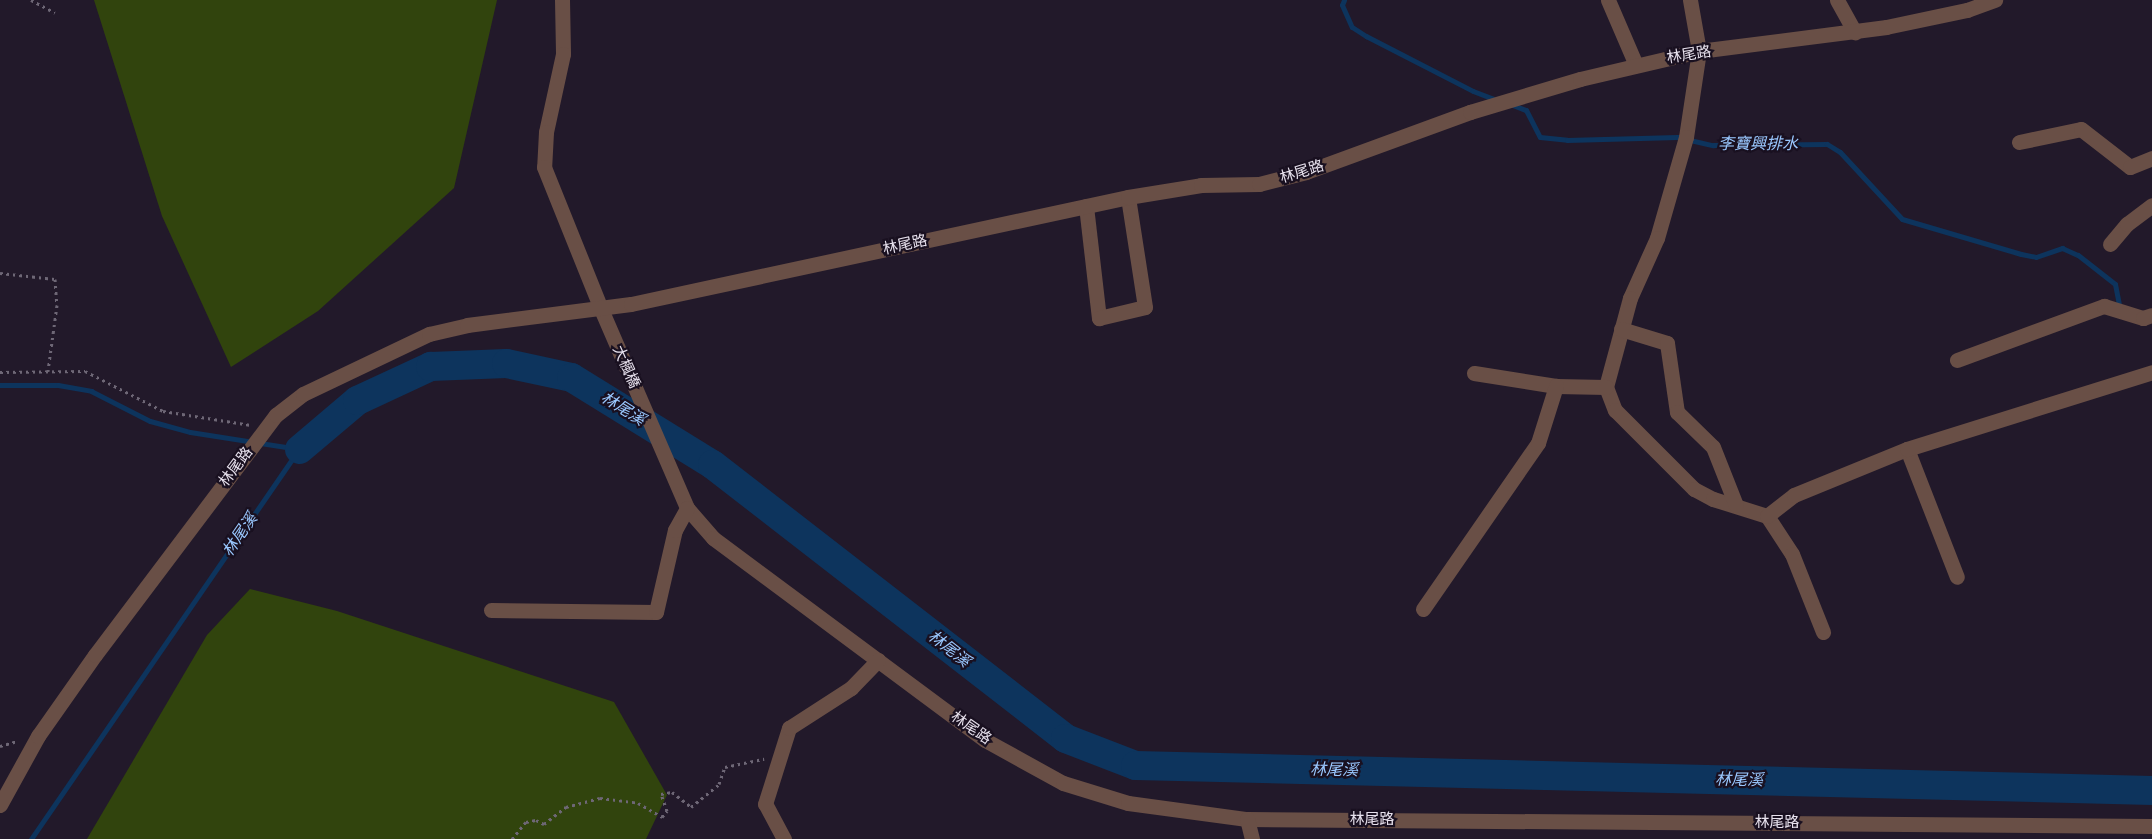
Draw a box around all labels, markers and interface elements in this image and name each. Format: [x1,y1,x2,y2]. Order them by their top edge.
street label: 林尾路 [1665,43,1713,67]
water label: 李寶興排水 [1718,134,1798,154]
street label: 林尾路 [1278,157,1326,187]
street label: 林尾路 [881,232,929,258]
street label: 大楓橋 [609,343,643,391]
water label: 林尾溪 [598,388,648,430]
street label: 林尾路 [215,444,257,490]
water label: 林尾溪 [218,510,262,560]
water label: 林尾溪 [924,627,974,671]
street label: 林尾路 [947,708,995,748]
water label: 林尾溪 [1310,760,1358,780]
water label: 林尾溪 [1715,770,1763,790]
street label: 林尾路 [1350,811,1394,829]
street label: 林尾路 [1755,814,1799,832]

